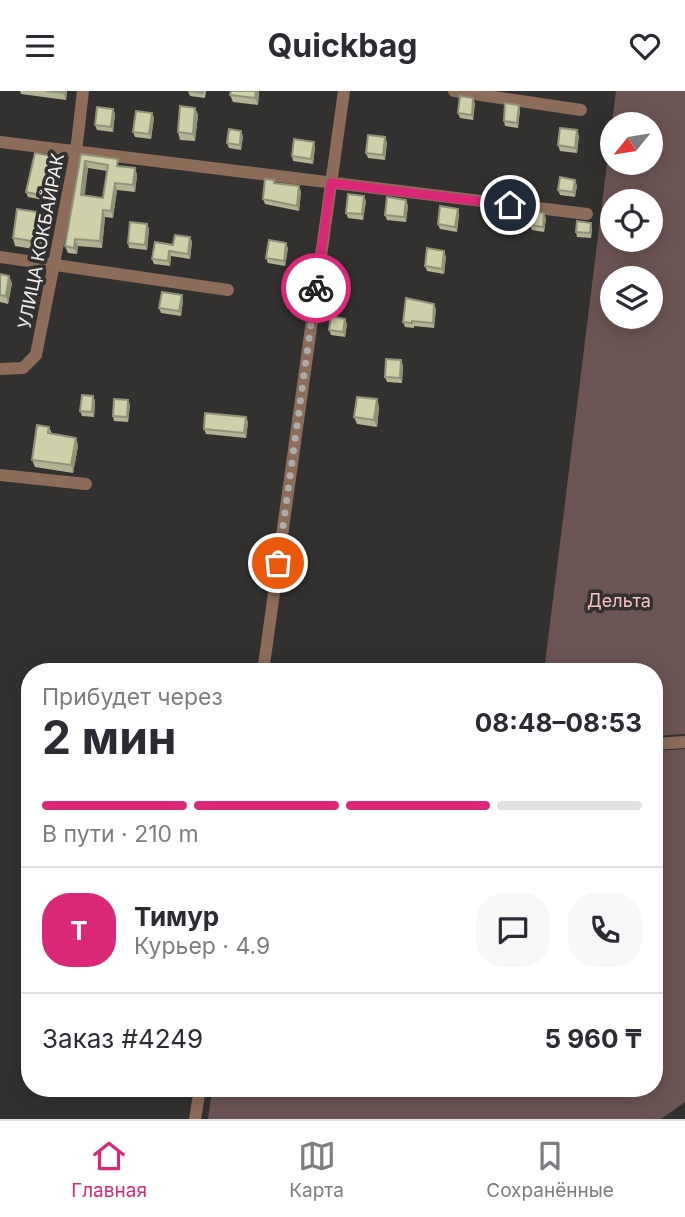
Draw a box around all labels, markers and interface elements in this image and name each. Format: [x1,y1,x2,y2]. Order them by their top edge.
text: Quickbag [267,26,418,65]
icon: menu [21,27,59,65]
icon: heart [626,27,664,65]
north arrow [600,112,663,175]
map controls [600,112,663,329]
street label: УЛИЦА КОКБАЙРАК [13,151,68,331]
pin [480,175,540,235]
icon: home [491,186,529,224]
button: locate [600,189,663,252]
courier [281,253,351,323]
button: layers [600,266,663,329]
icon: bike [297,269,335,307]
pin [248,533,308,593]
icon: bag [259,544,297,582]
park label: Дельта [587,590,651,611]
text: Прибудет через [42,683,223,711]
text: 08:48–08:53 [475,707,642,738]
text: 2 мин [42,709,177,765]
text: В пути · 210 m [42,820,199,848]
button: chat [476,893,550,967]
button: phone [568,893,642,967]
text: Тимур [134,901,219,932]
text: Т [70,915,88,946]
text: Курьер · 4.9 [134,932,270,960]
text: Заказ #4249 [42,1023,203,1054]
text: 5 960 ₸ [544,1023,642,1054]
tab: Главная [71,1137,147,1202]
tab: Карта [289,1137,344,1202]
tab: Сохранённые [486,1137,614,1202]

